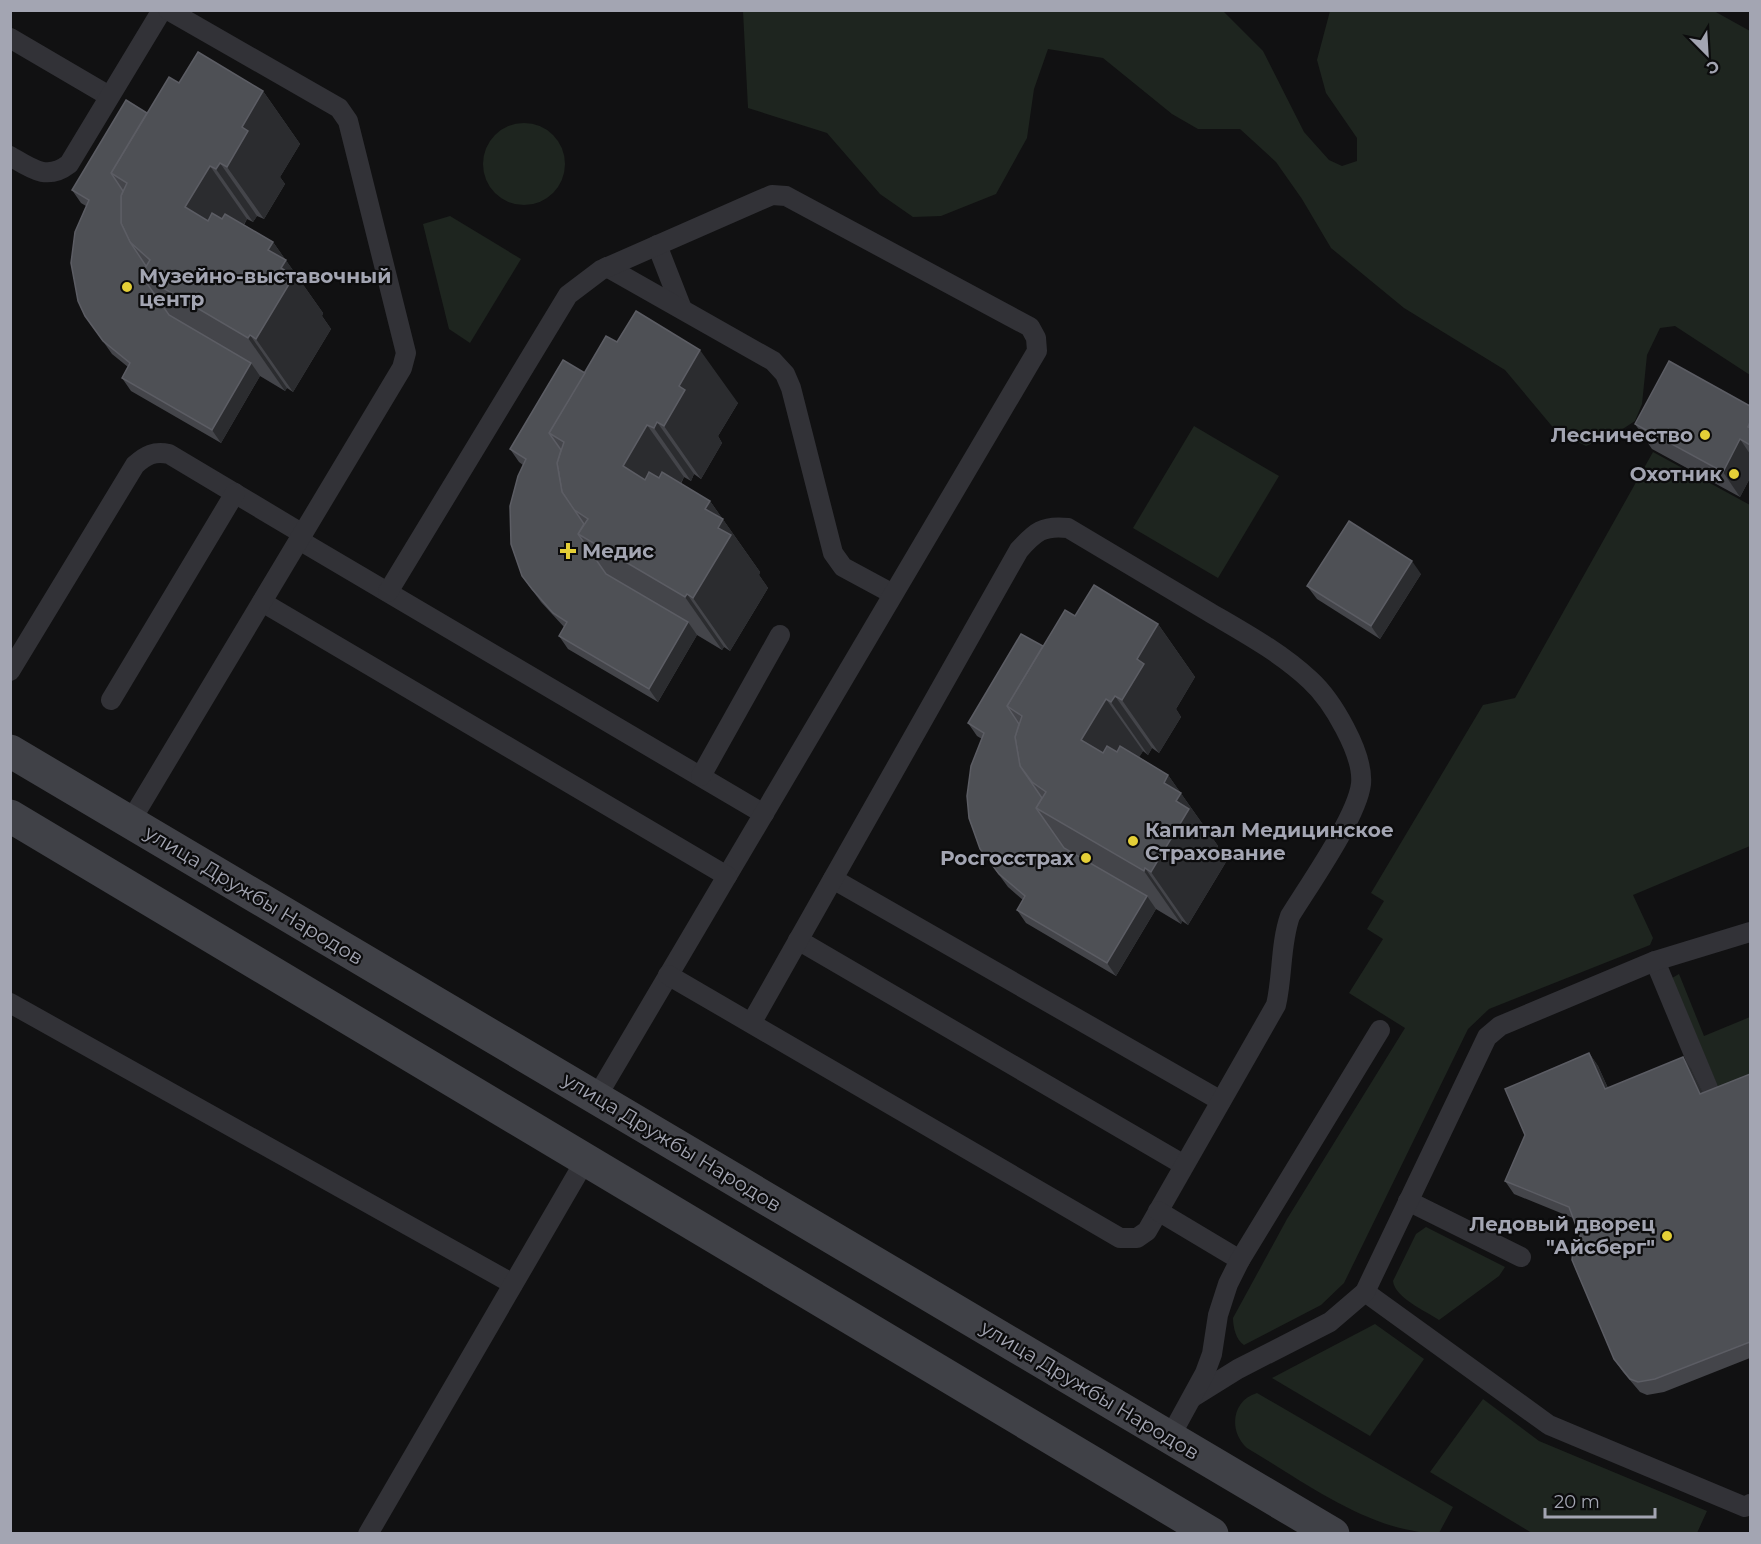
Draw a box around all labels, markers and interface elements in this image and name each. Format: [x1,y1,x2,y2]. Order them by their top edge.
north arrow [1677,24,1737,84]
text: С [1703,56,1722,78]
place label: Музейно-выставочный центр [139,264,391,311]
marker: Музейно-выставочный центр [120,280,134,294]
place label: Лесничество [1551,423,1693,447]
marker: Лесничество [1698,428,1712,442]
place label: Охотник [1630,462,1722,486]
marker: Охотник [1727,467,1741,481]
place label: Медис [582,539,654,563]
marker: Медис [559,542,577,560]
place label: Капитал Медицинское Страхование [1145,818,1394,865]
street label: улица Дружбы Народов [140,820,368,970]
marker: Капитал Медицинское Страхование [1126,834,1140,848]
place label: Росгосстрах [940,846,1074,870]
marker: Росгосстрах [1079,851,1093,865]
street label: улица Дружбы Народов [558,1067,786,1217]
place label: Ледовый дворец "Айсберг" [1469,1212,1655,1259]
marker: Ледовый дворец "Айсберг" [1660,1229,1674,1243]
street label: улица Дружбы Народов [976,1315,1204,1465]
scale bar [1545,1481,1654,1519]
text: 20 m [1554,1491,1600,1513]

